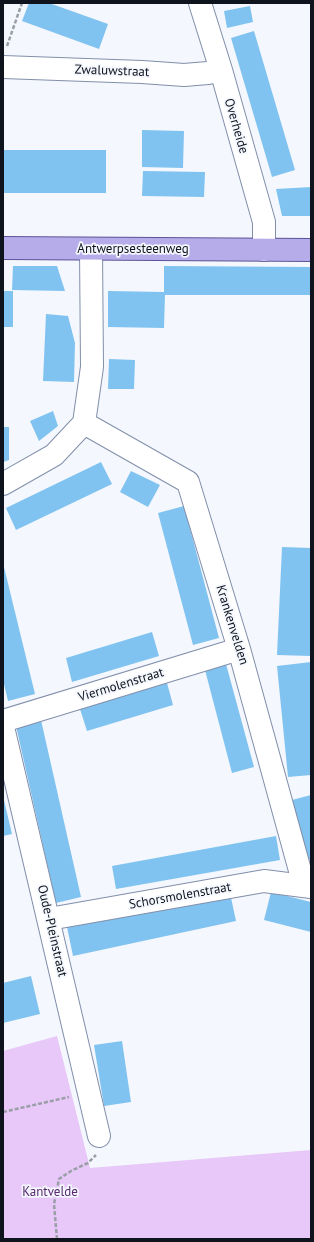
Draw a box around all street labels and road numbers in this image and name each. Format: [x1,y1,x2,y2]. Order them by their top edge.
street label: Zwaluwstraat [74,62,150,80]
street label: Overheide [221,97,251,155]
street label: Antwerpsesteenweg [77,241,189,257]
street label: Krankenvelden [212,583,252,667]
street label: Viermolenstraat [76,665,166,705]
street label: Schorsmolenstraat [128,879,232,913]
street label: Oude-Pleinstraat [34,883,70,979]

